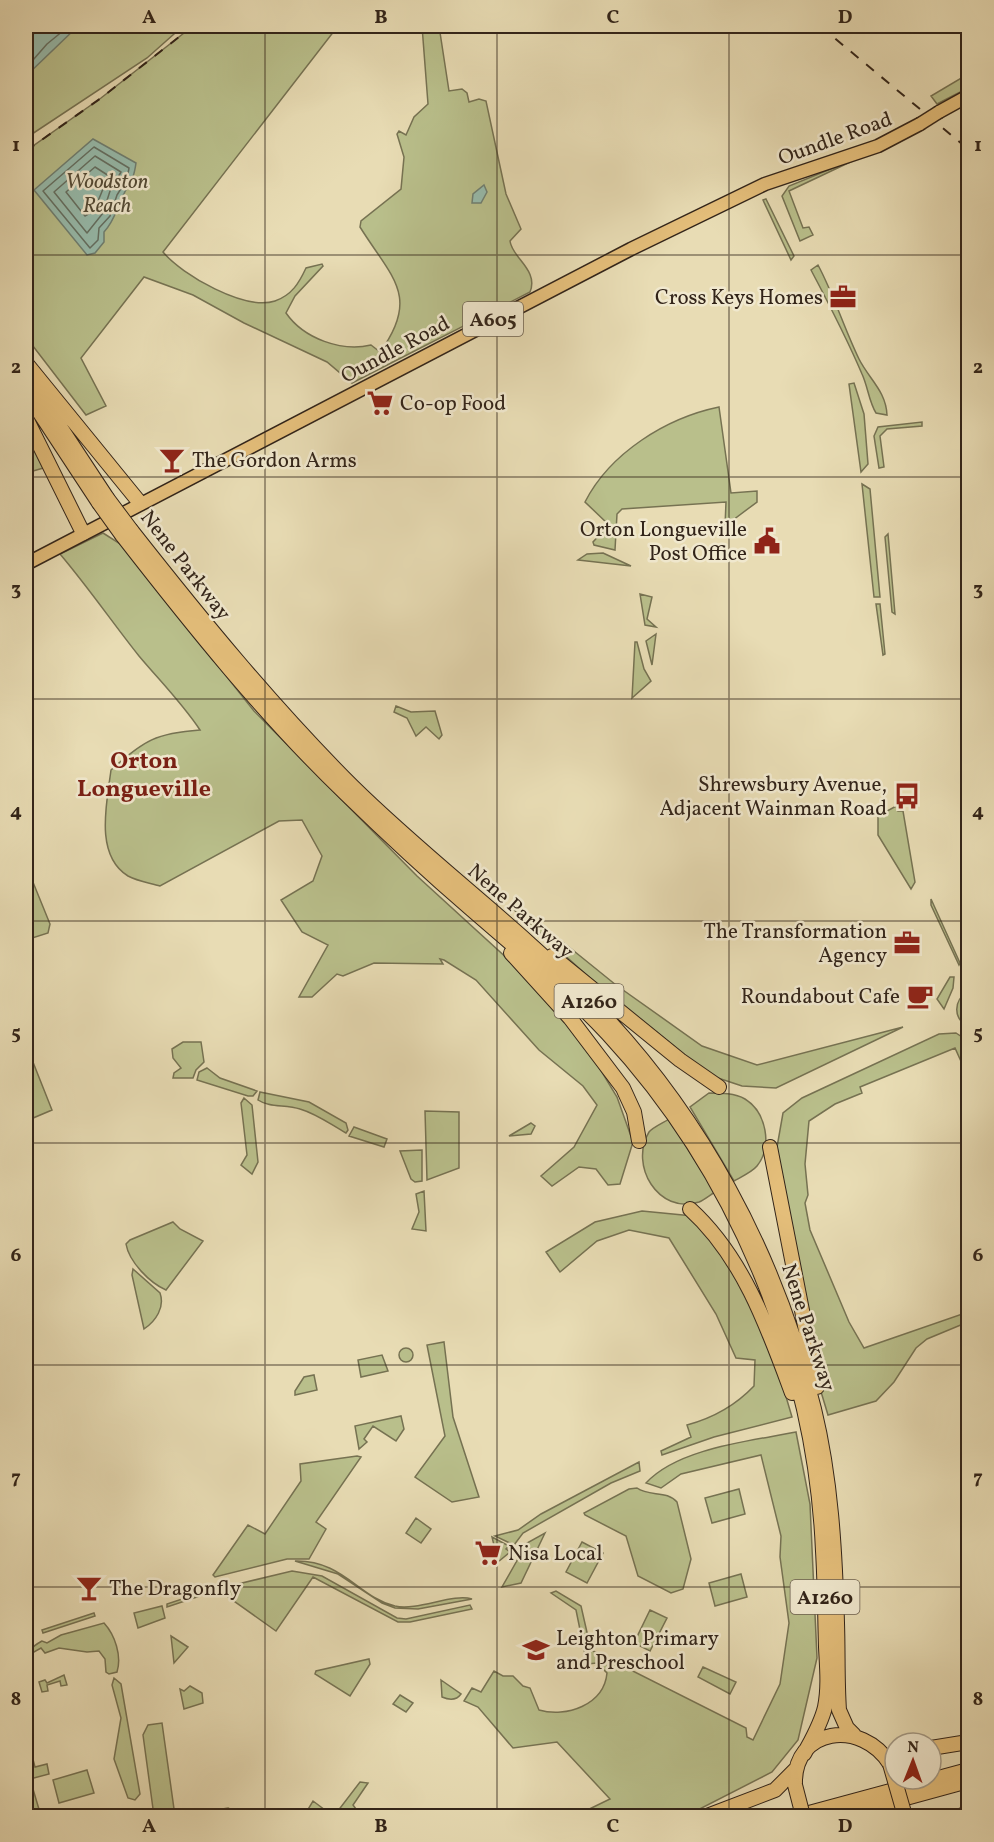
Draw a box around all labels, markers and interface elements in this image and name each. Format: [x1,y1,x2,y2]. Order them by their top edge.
text: A [142,4,156,32]
text: B [374,4,388,32]
text: C [607,4,620,32]
text: D [838,4,852,32]
street label: Oundle Road [774,105,897,173]
text: 1 [12,132,20,160]
text: 1 [974,132,982,160]
park label: Woodston Reach [66,168,149,221]
office icon: Cross Keys Homes [828,282,858,312]
place label: Cross Keys Homes [655,284,823,313]
road number: A605 [463,302,523,336]
street label: Oundle Road [336,309,455,391]
text: 2 [11,354,21,382]
text: 2 [973,354,983,382]
supermarket icon: Co-op Food [365,388,395,418]
place label: Co-op Food [400,390,506,419]
bar icon: The Gordon Arms [157,445,187,475]
place label: The Gordon Arms [192,447,357,476]
street label: Nene Parkway [133,505,237,628]
place label: Orton Longueville Post Office [580,516,747,569]
public building icon: Orton Longueville Post Office [752,526,782,556]
text: 3 [11,576,21,604]
text: 3 [973,576,983,604]
district label: Orton Longueville [77,745,211,807]
place label: Shrewsbury Avenue, Adjacent Wainman Road [659,771,887,824]
bus stop icon: Shrewsbury Avenue, Adjacent Wainman Road [892,781,922,811]
text: 4 [10,798,22,826]
text: 4 [972,798,984,826]
street label: Nene Parkway [460,858,580,967]
place label: The Transformation Agency [704,918,888,971]
office icon: The Transformation Agency [892,928,922,958]
cafe icon: Roundabout Cafe [905,981,935,1011]
place label: Roundabout Cafe [741,983,900,1012]
road number: A1260 [554,984,624,1018]
text: 5 [11,1020,21,1048]
text: 5 [973,1020,983,1048]
text: 6 [11,1242,22,1270]
text: 6 [973,1242,984,1270]
street label: Nene Parkway [773,1260,842,1396]
text: 7 [11,1464,21,1492]
text: 7 [973,1464,983,1492]
supermarket icon: Nisa Local [473,1538,503,1568]
place label: Nisa Local [508,1540,603,1569]
bar icon: The Dragonfly [74,1573,104,1603]
place label: The Dragonfly [109,1575,242,1604]
road number: A1260 [790,1580,860,1614]
place label: Leighton Primary and Preschool [556,1625,720,1678]
school or university icon: Leighton Primary and Preschool [521,1635,551,1665]
text: 8 [11,1686,21,1714]
text: 8 [973,1686,983,1714]
north arrow [883,1731,943,1791]
text: N [907,1737,920,1759]
text: A [142,1813,156,1841]
text: B [374,1813,388,1841]
text: C [607,1813,620,1841]
text: D [838,1813,852,1841]

